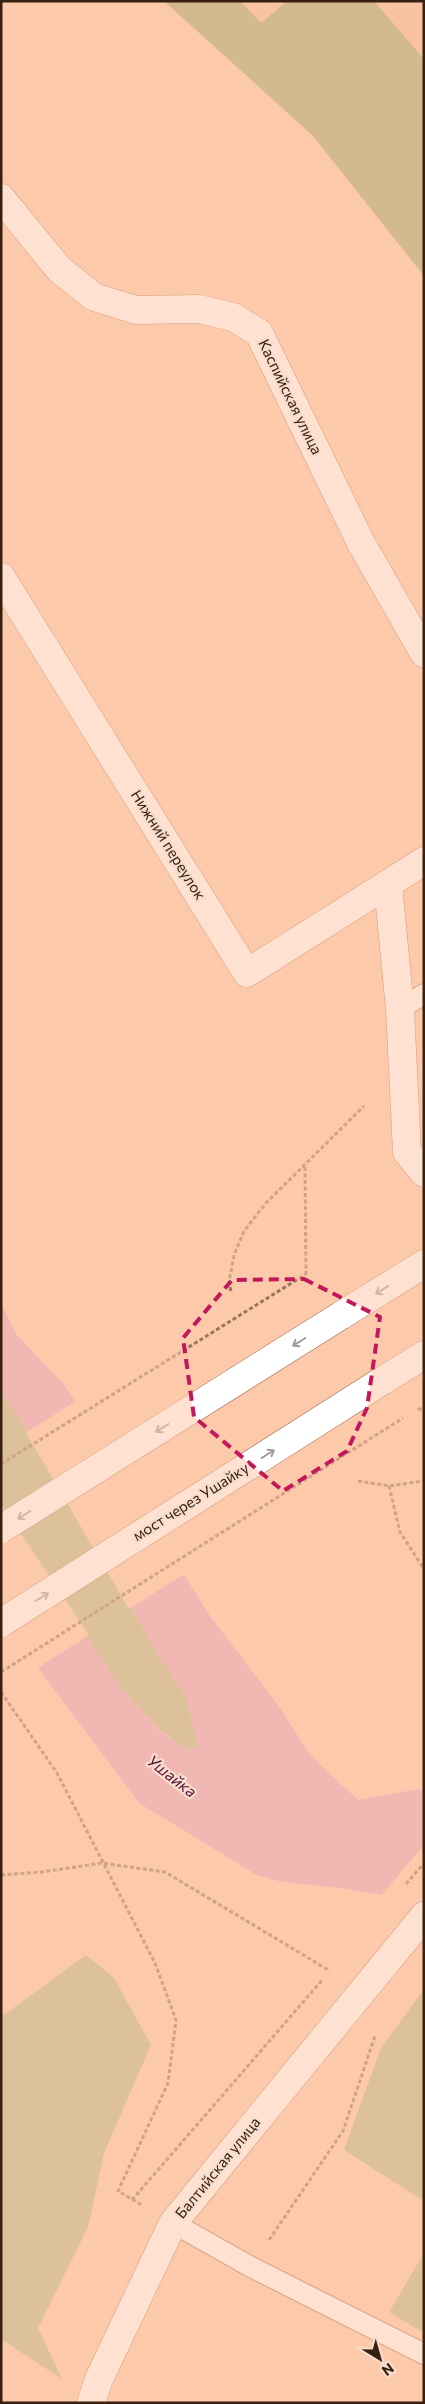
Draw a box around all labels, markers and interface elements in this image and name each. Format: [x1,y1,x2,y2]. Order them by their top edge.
street label: Каспийская улица [255,336,327,457]
street label: Нижний переулок [128,786,210,903]
one-way arrow [376,1285,390,1295]
one-way arrow [293,1337,307,1347]
one-way arrow [155,1424,169,1434]
one-way arrow [261,1448,275,1458]
street label: мост через Ушайку [129,1458,252,1544]
one-way arrow [17,1510,31,1520]
one-way arrow [35,1592,49,1602]
water label: Ушайка [144,1750,201,1801]
street label: Балтийская улица [171,2113,264,2222]
north arrow [355,2334,405,2384]
text: N [379,2360,397,2380]

